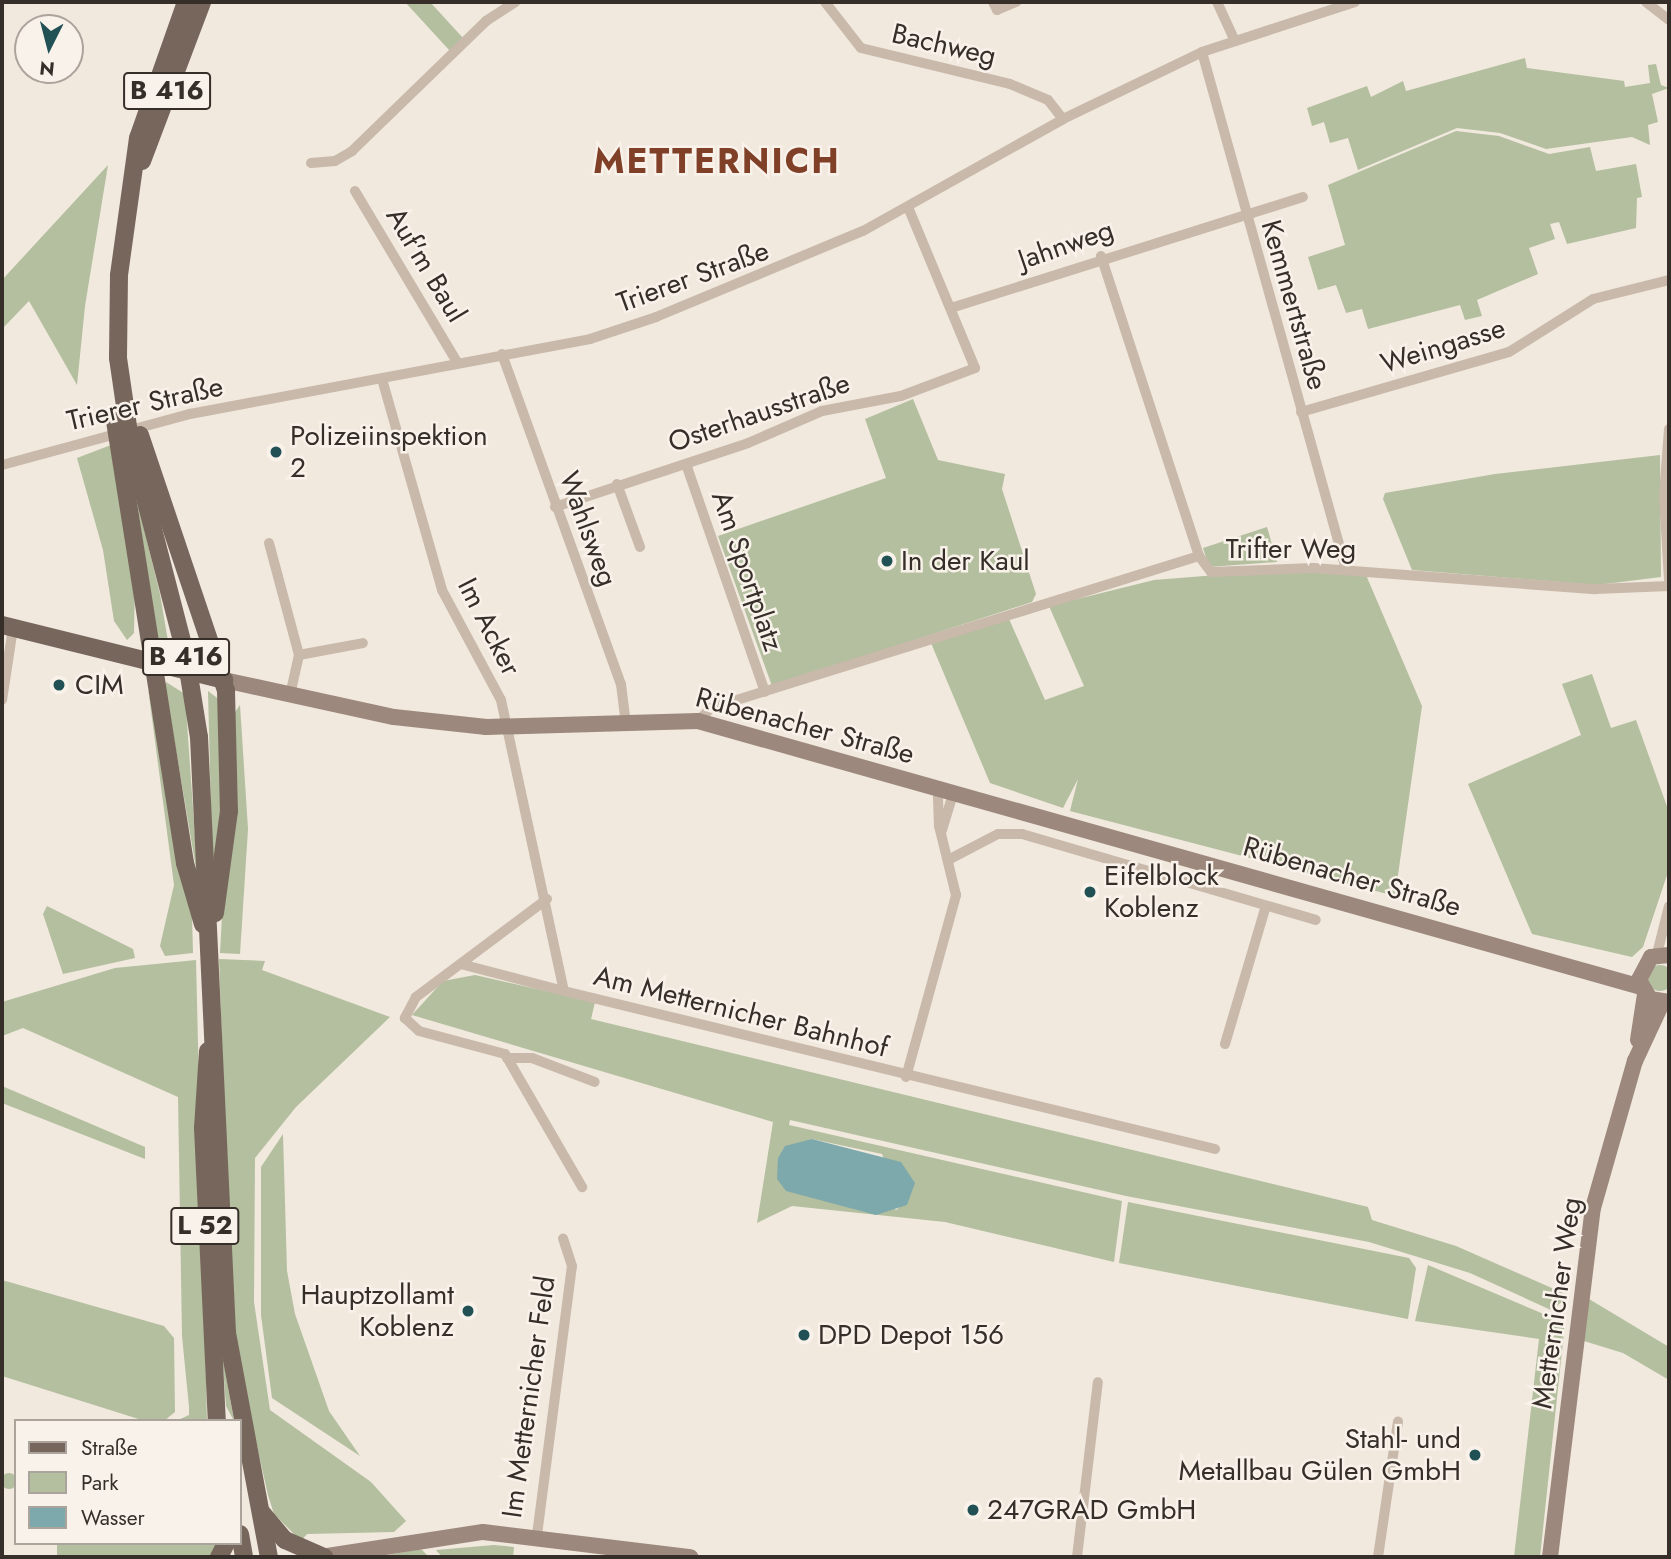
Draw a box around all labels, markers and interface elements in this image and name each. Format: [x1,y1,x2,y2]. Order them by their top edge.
north arrow [14,14,84,84]
street label: Bachweg [889,17,999,73]
text: N [38,54,56,83]
road number: B 416 [122,68,212,114]
district label: METTERNICH [595,140,839,182]
street label: Auf'm Baul [379,202,473,328]
street label: Jahnweg [1014,213,1118,277]
street label: Kemmertstraße [1254,216,1334,394]
street label: Trierer Straße [613,234,773,320]
street label: Weingasse [1377,311,1509,381]
street label: Osterhausstraße [664,366,854,460]
street label: Trierer Straße [64,370,226,438]
place label: Polizeiinspektion 2 [290,419,488,485]
marker: Polizeiinspektion 2 [268,444,284,460]
street label: Wahlsweg [552,467,624,591]
street label: Am Sportplatz [704,487,790,655]
street label: Trifter Weg [1226,532,1356,566]
place label: In der Kaul [901,544,1030,578]
marker: In der Kaul [879,553,895,569]
street label: Im Acker [450,573,528,681]
road number: B 416 [140,635,232,680]
place label: CIM [75,668,124,702]
marker: CIM [49,675,69,695]
street label: Rübenacher Straße [692,681,918,771]
street label: Rübenacher Straße [1239,830,1465,924]
place label: Eifelblock Koblenz [1104,859,1219,925]
marker: Eifelblock Koblenz [1082,884,1098,900]
street label: Am Metternicher Bahnhof [590,959,892,1065]
street label: Metternicher Weg [1526,1195,1588,1411]
road number: L 52 [170,1204,240,1248]
street label: Im Metternicher Feld [495,1274,563,1520]
place label: Hauptzollamt Koblenz [300,1278,454,1344]
marker: Hauptzollamt Koblenz [460,1303,476,1319]
place label: DPD Depot 156 [818,1318,1004,1352]
marker: DPD Depot 156 [796,1327,812,1343]
legend [14,1419,242,1545]
place label: Stahl- und Metallbau Gülen GmbH [1178,1422,1461,1488]
text: Straße [81,1433,138,1463]
marker: Stahl- und Metallbau Gülen GmbH [1467,1447,1483,1463]
text: Park [81,1468,118,1498]
place label: 247GRAD GmbH [987,1493,1196,1527]
marker: 247GRAD GmbH [965,1502,981,1518]
text: Wasser [81,1503,145,1533]

